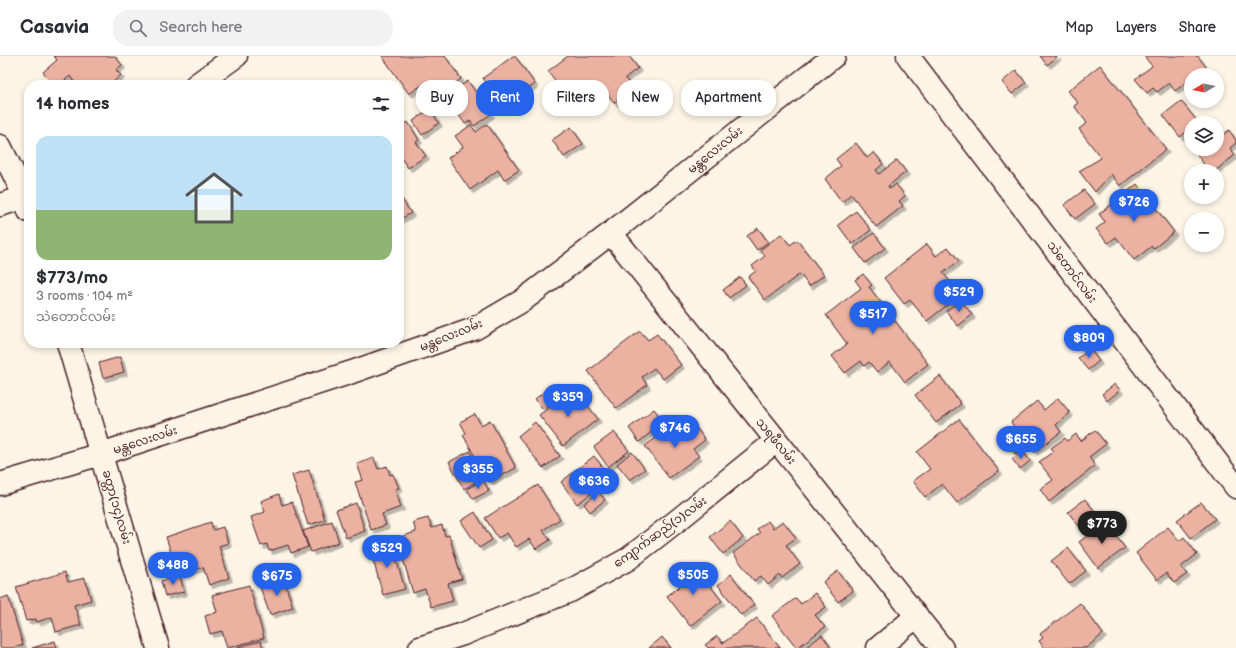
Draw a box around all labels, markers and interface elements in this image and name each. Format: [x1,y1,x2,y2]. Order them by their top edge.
search box [113,10,393,46]
text: Casavia [20,16,89,39]
icon: search [127,17,149,39]
text: Search here [159,18,242,37]
text: Map [1065,19,1093,36]
text: Layers [1115,19,1157,36]
text: Share [1179,19,1216,36]
north arrow [1184,68,1224,108]
map controls [1184,68,1224,252]
chip: Buy [416,80,468,116]
chip: Rent [476,80,534,116]
chip: Filters [542,80,609,116]
chip: New [617,80,673,116]
chip: Apartment [681,80,776,116]
icon: filters [370,93,392,115]
text: 14 homes [36,94,109,114]
button: layers [1184,116,1224,156]
street label: မန္တလေးလမ်း [683,122,747,179]
icon: home [178,162,250,234]
button: + [1184,164,1224,204]
pin: $726 [1110,189,1158,223]
text: $726 [1118,194,1150,210]
button: − [1184,212,1224,252]
street label: သဲတောင်လမ်း [1044,237,1101,306]
text: $773/mo [36,268,108,288]
pin: $529 [935,279,983,313]
text: $529 [943,284,975,300]
text: 3 rooms · 104 m² [36,288,133,304]
pin: $517 [849,301,897,335]
text: $517 [859,306,887,322]
text: သဲတောင်လမ်း [36,309,116,325]
street label: မန္တလေးလမ်း [417,314,486,357]
pin: $809 [1065,325,1113,359]
text: $809 [1073,330,1105,346]
pin: $359 [544,384,592,418]
text: $359 [552,389,584,405]
street label: သရဖီလမ်း [751,414,801,469]
pin: $746 [651,415,699,449]
text: $746 [659,420,691,436]
street label: မန္တလေးလမ်း [111,421,180,460]
pin: $655 [997,426,1045,460]
text: $655 [1005,431,1037,447]
pin: $355 [454,456,502,490]
text: $355 [462,461,494,477]
street label: ခတ္တာ(၁၄)လမ်း [97,468,136,547]
pin: $636 [570,468,618,502]
text: $636 [578,473,610,489]
street label: ကျောက်ဆည်(၁)လမ်း [609,492,711,573]
pin: $773 [1078,511,1126,545]
text: $773 [1087,516,1117,532]
pin: $529 [363,535,411,569]
text: $529 [371,540,403,556]
pin: $488 [149,552,197,586]
text: $488 [157,557,189,573]
pin: $505 [669,562,717,596]
pin: $675 [253,563,301,597]
text: $505 [677,567,709,583]
text: $675 [261,568,293,584]

